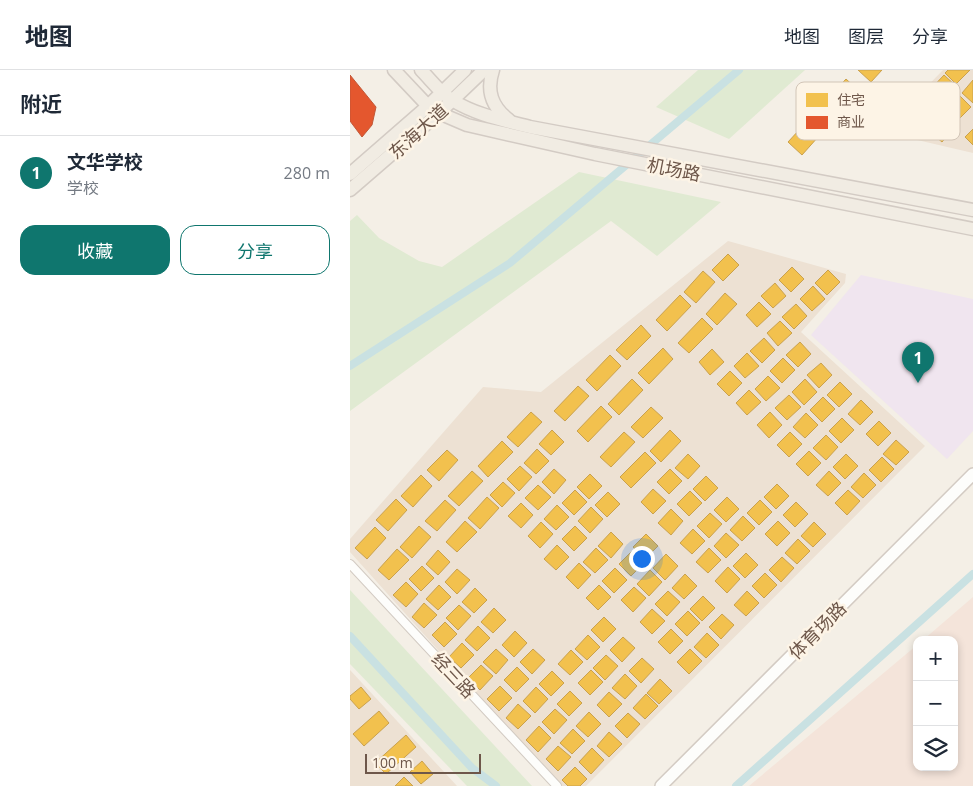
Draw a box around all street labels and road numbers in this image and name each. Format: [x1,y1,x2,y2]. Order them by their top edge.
street label: 东海大道 [383,98,453,164]
street label: 机场路 [645,152,703,186]
street label: 体育场路 [783,596,851,664]
street label: 经三路 [427,647,481,703]

